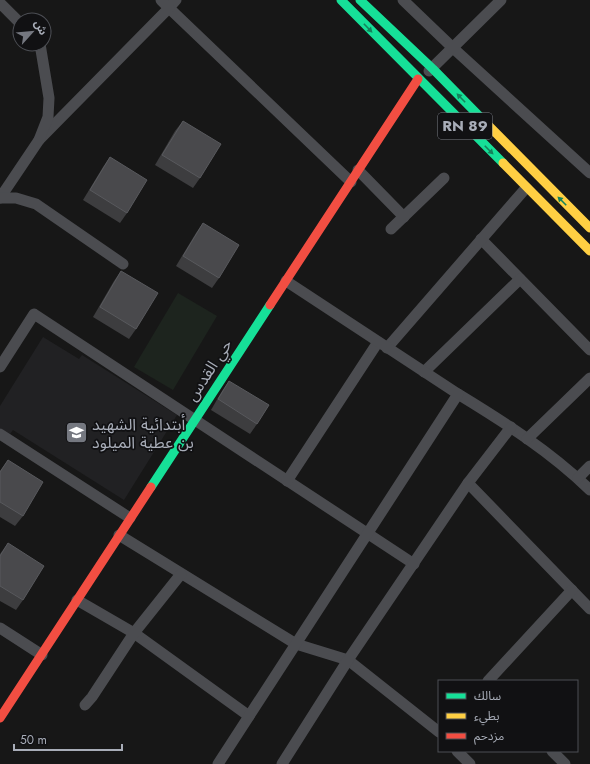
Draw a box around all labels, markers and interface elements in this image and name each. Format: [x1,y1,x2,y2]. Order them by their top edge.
north arrow [12,12,52,52]
text: ش [30,17,51,38]
one-way arrow [363,23,373,33]
one-way arrow [456,93,466,103]
road number: RN 89 [438,113,492,139]
one-way arrow [484,145,494,155]
one-way arrow [557,196,567,205]
street label: حي القدس [180,334,238,406]
place label: أبتدائية الشهيد بن عطية الميلود [92,413,194,454]
school or university icon: أبتدائية الشهيد بن عطية الميلود [64,420,90,446]
legend [438,680,578,752]
text: سالك [474,687,501,705]
text: بطيء [474,707,500,726]
scale bar [14,726,122,752]
text: مزدحم [474,727,504,745]
text: 50 m [20,731,47,749]

